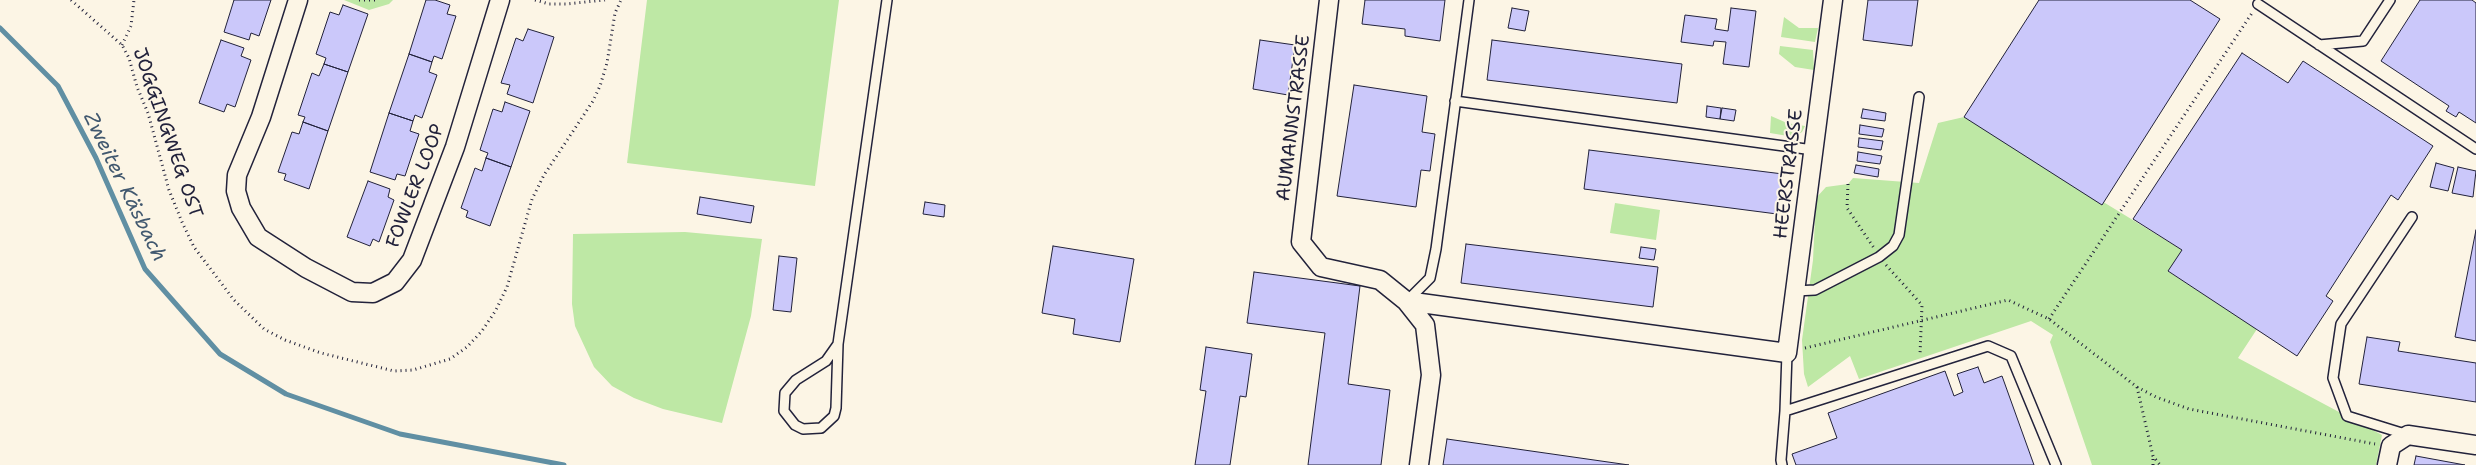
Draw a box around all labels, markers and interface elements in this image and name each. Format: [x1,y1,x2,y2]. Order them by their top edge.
street label: AUMANNSTRASSE [1272,33,1316,203]
street label: JOGGINGWEG OST [127,45,207,221]
water label: Zweiter Käsbach [77,108,171,266]
street label: HEERSTRASSE [1770,108,1808,240]
street label: FOWLER LOOP [382,121,450,251]

